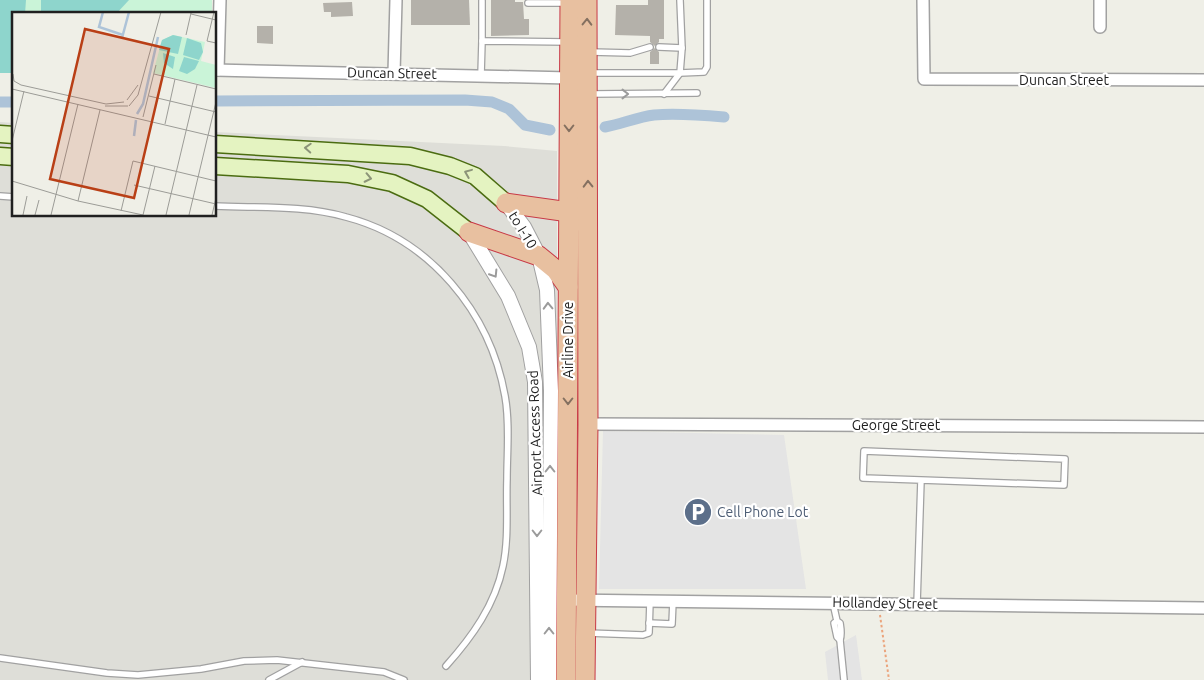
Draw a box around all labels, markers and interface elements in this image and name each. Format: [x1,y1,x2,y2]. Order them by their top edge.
inset map [12,12,216,216]
one-way arrow [582,18,592,26]
street label: Duncan Street [347,64,438,82]
street label: Duncan Street [1019,72,1109,88]
one-way arrow [622,89,630,99]
one-way arrow [564,125,574,133]
one-way arrow [304,143,312,154]
one-way arrow [464,169,473,180]
one-way arrow [364,172,373,183]
one-way arrow [582,180,593,188]
street label: to I-10 [506,209,541,251]
one-way arrow [488,268,498,277]
one-way arrow [543,302,553,310]
street label: Airline Drive [560,302,576,378]
street label: Airport Access Road [525,370,545,496]
one-way arrow [563,398,573,405]
street label: George Street [852,417,941,433]
one-way arrow [545,465,555,472]
parking icon: Cell Phone Lot [683,497,713,527]
place label: Cell Phone Lot [717,504,809,520]
one-way arrow [532,530,542,537]
street label: Hollandey Street [832,594,938,612]
one-way arrow [544,627,554,635]

